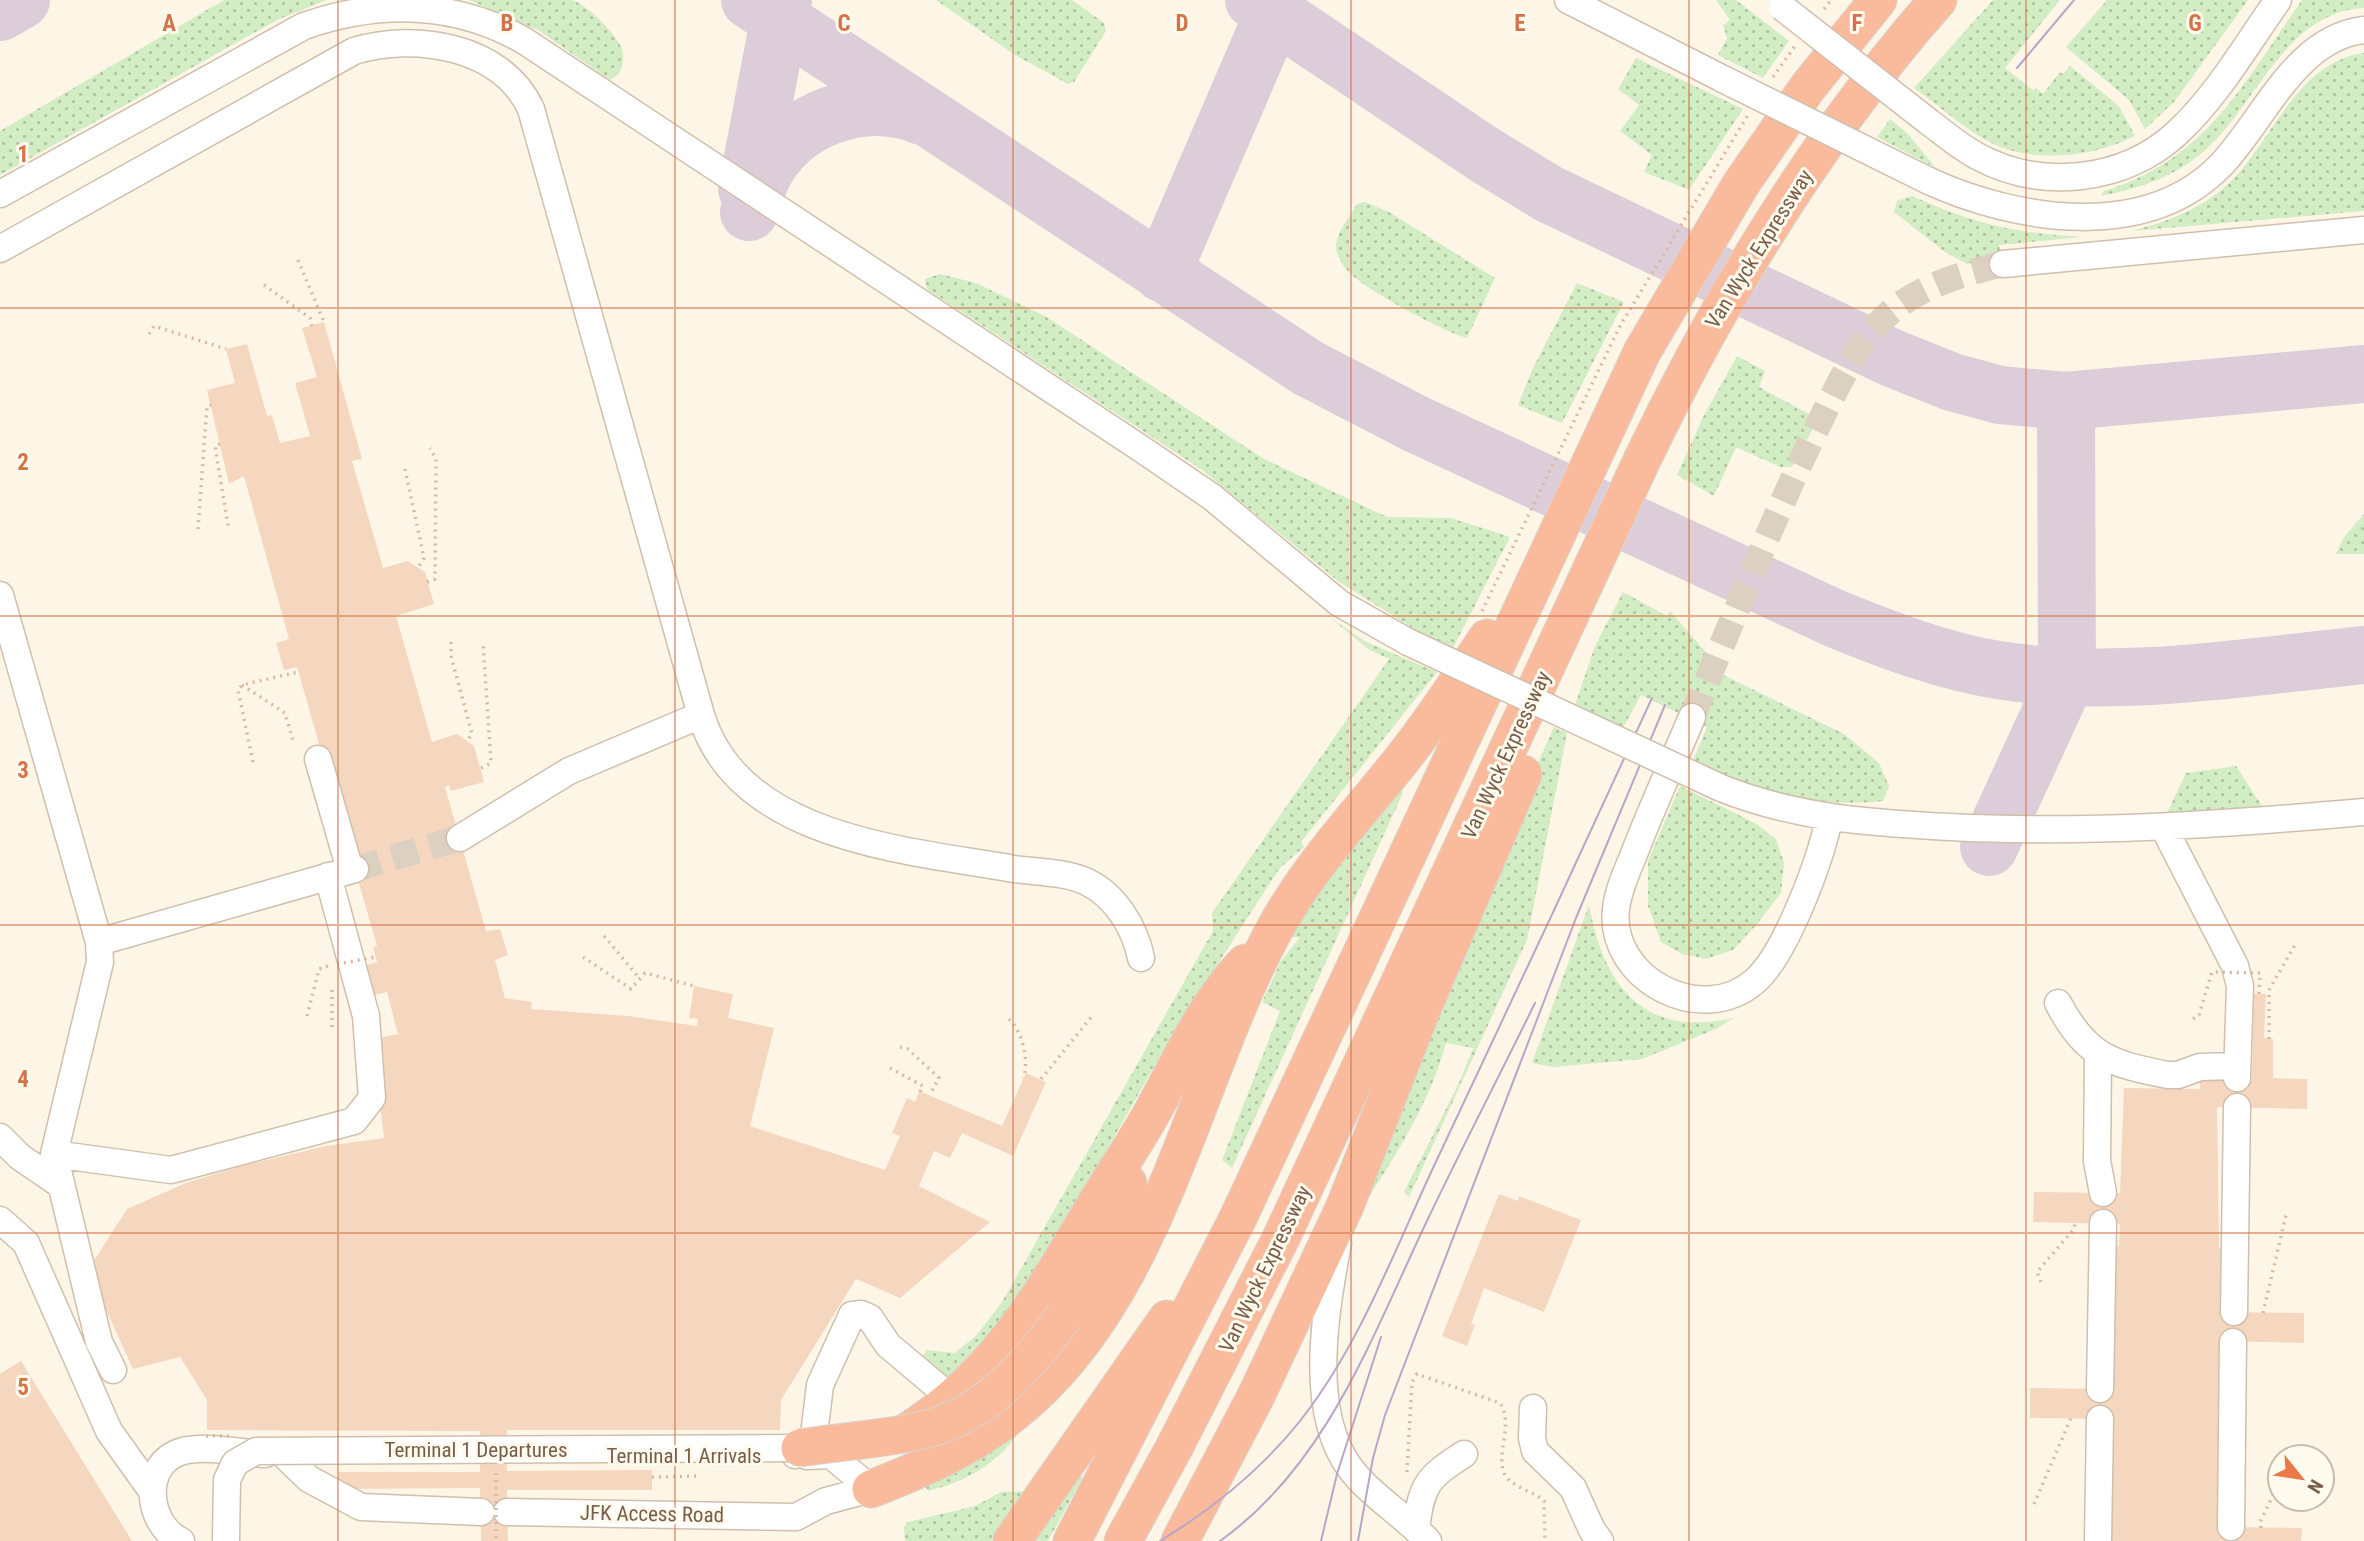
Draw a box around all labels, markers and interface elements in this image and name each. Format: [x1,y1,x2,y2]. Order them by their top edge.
text: A [162,10,176,37]
text: B [501,10,513,37]
text: C [837,10,851,37]
text: D [1176,10,1189,37]
text: E [1514,10,1526,37]
text: F [1852,10,1863,37]
text: G [2188,10,2202,37]
text: 1 [17,141,29,168]
street label: Van Wyck Expressway [1700,165,1818,333]
text: 2 [17,449,29,476]
street label: Van Wyck Expressway [1457,667,1556,843]
text: 3 [17,757,29,784]
text: 4 [17,1066,29,1093]
street label: Van Wyck Expressway [1214,1182,1316,1356]
text: 5 [17,1374,29,1401]
street label: Terminal 1 Departures [385,1438,568,1462]
north arrow [2266,1443,2336,1513]
street label: Terminal 1 Arrivals [607,1444,761,1468]
text: N [2302,1475,2328,1497]
street label: JFK Access Road [580,1501,724,1527]

